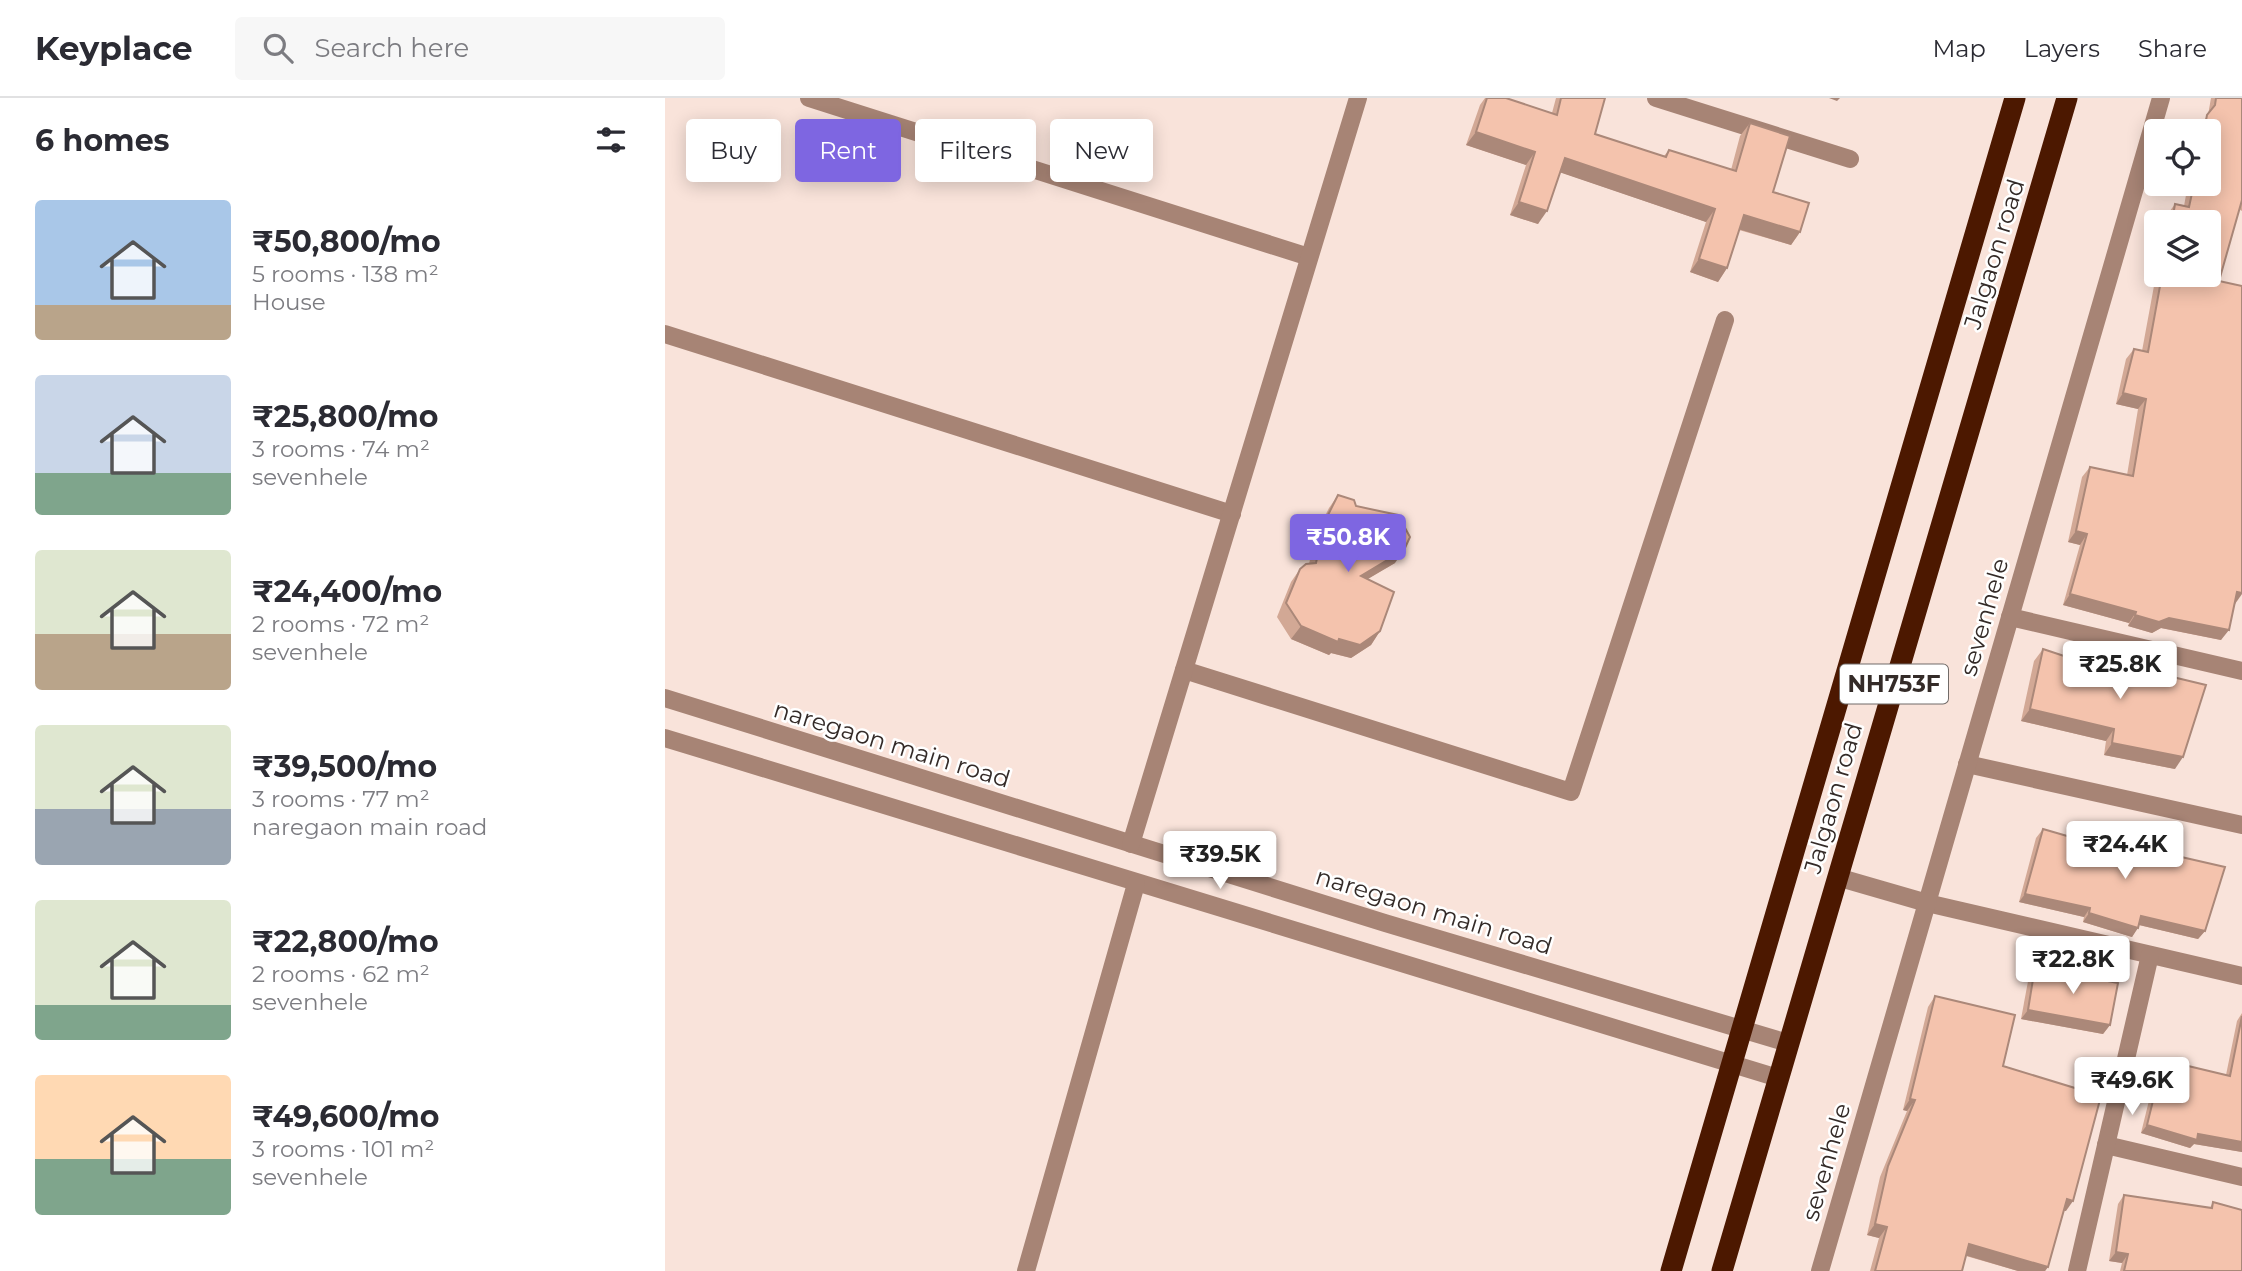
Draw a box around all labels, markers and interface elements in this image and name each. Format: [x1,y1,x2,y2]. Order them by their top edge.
search box [235,17,725,80]
text: Keyplace [35,28,193,68]
icon: search [259,29,297,67]
text: Search here [315,32,469,64]
text: Map [1932,34,1986,63]
text: Layers [2024,34,2100,63]
text: Share [2138,34,2207,63]
chip: Buy [686,119,781,182]
chip: Rent [795,119,901,182]
chip: Filters [915,119,1036,182]
chip: New [1050,119,1153,182]
map controls [2144,119,2221,287]
button: locate [2144,119,2221,196]
icon: filters [592,121,630,159]
text: 6 homes [35,122,170,159]
street label: Jalgaon road [1957,175,2031,334]
button: layers [2144,210,2221,287]
text: ₹50,800/mo [252,223,441,260]
icon: home [91,228,175,312]
text: 5 rooms · 138 m² [252,260,439,288]
text: House [252,288,326,316]
text: ₹25,800/mo [252,398,438,435]
icon: home [91,403,175,487]
text: 3 rooms · 74 m² [252,435,430,463]
text: sevenhele [252,463,368,491]
pin: ₹50.8K [1291,514,1405,574]
text: ₹50.8K [1306,523,1390,551]
street label: sevenhele [1953,555,2015,679]
text: ₹24,400/mo [252,573,442,610]
icon: home [91,578,175,662]
text: 2 rooms · 72 m² [252,610,429,638]
text: sevenhele [252,638,368,666]
pin: ₹25.8K [2063,642,2177,701]
text: ₹25.8K [2079,650,2161,678]
road number: NH753F [1840,664,1948,704]
street label: naregaon main road [770,694,1014,794]
street label: Jalgaon road [1797,719,1868,878]
text: ₹39,500/mo [252,748,437,785]
icon: home [91,753,175,837]
text: 3 rooms · 77 m² [252,785,430,813]
text: naregaon main road [252,813,487,841]
pin: ₹24.4K [2068,822,2182,881]
text: ₹24.4K [2082,830,2168,858]
pin: ₹39.5K [1163,832,1277,891]
text: ₹39.5K [1179,840,1261,868]
street label: naregaon main road [1312,861,1556,961]
text: ₹22,800/mo [252,923,439,960]
icon: home [91,928,175,1012]
pin: ₹22.8K [2016,936,2130,996]
text: ₹22.8K [2032,945,2114,973]
text: 2 rooms · 62 m² [252,960,430,988]
text: sevenhele [252,988,368,1016]
pin: ₹49.6K [2075,1058,2189,1117]
text: ₹49.6K [2090,1066,2174,1094]
text: ₹49,600/mo [252,1098,439,1135]
street label: sevenhele [1795,1100,1857,1224]
icon: home [91,1103,175,1187]
text: 3 rooms · 101 m² [252,1135,434,1163]
text: sevenhele [252,1163,368,1191]

